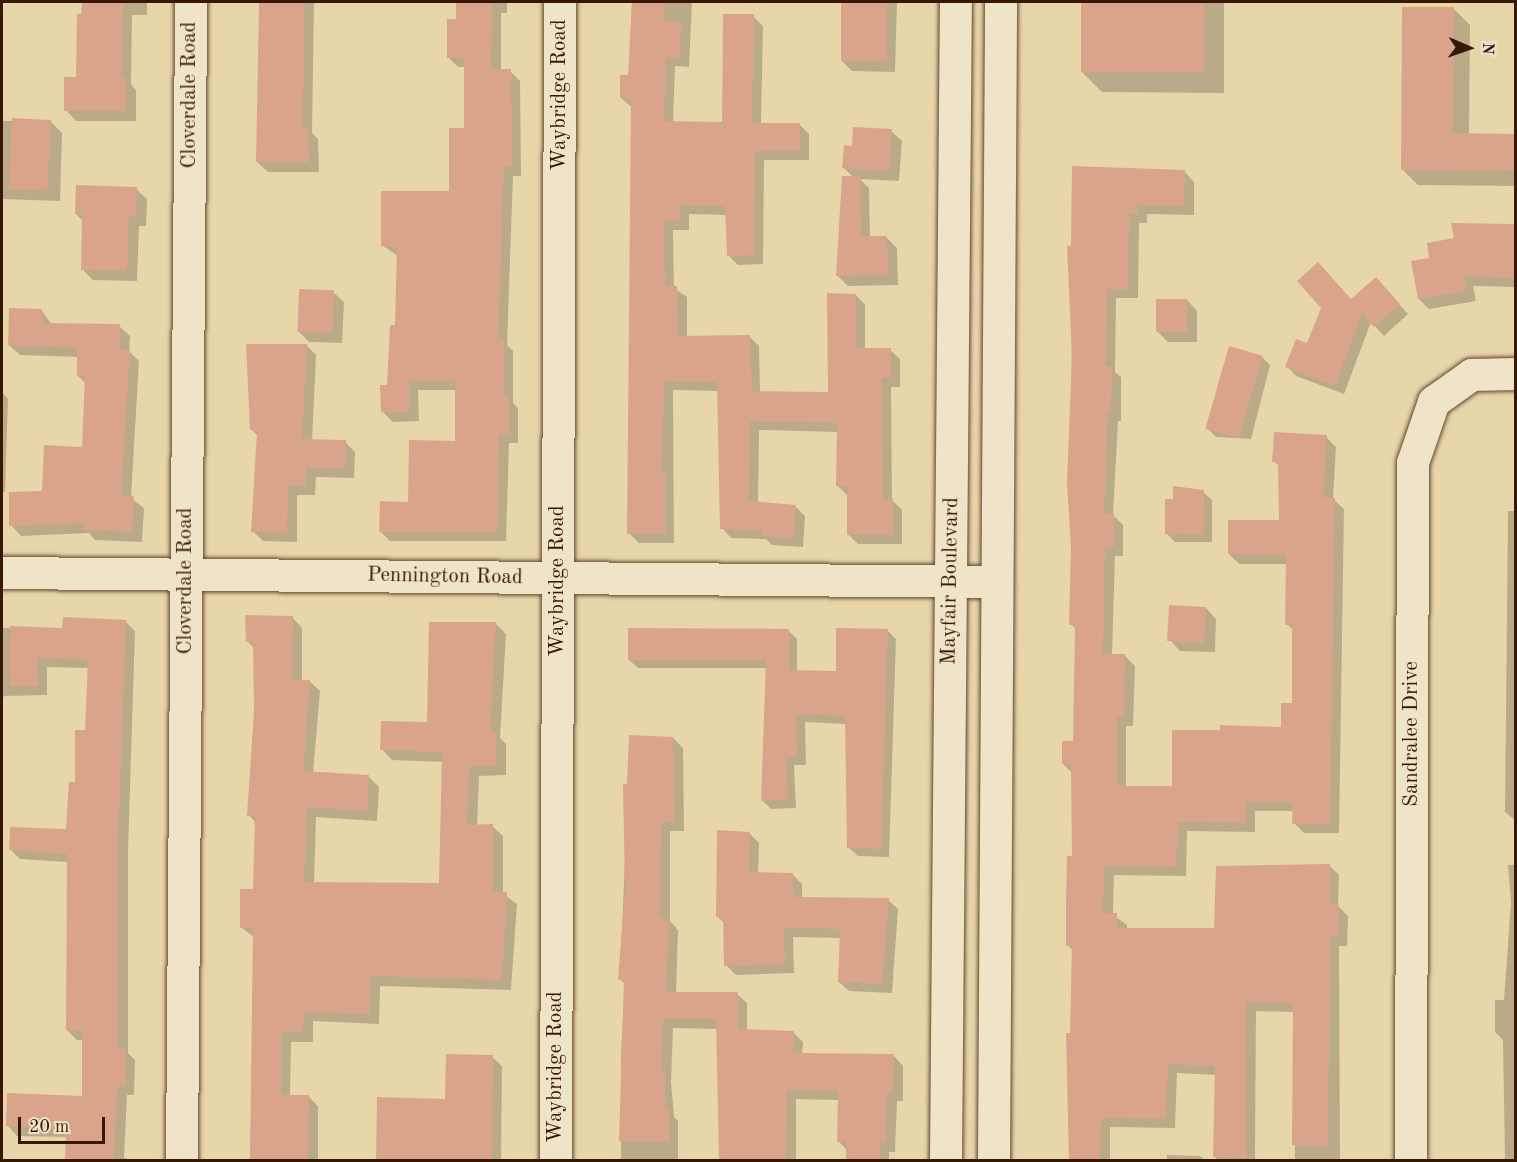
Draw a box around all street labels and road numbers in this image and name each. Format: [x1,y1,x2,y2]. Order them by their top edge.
street label: Waybridge Road [547,19,573,171]
street label: Cloverdale Road [177,22,203,168]
street label: Mayfair Boulevard [937,497,965,665]
street label: Waybridge Road [545,505,571,657]
street label: Cloverdale Road [173,508,199,654]
street label: Pennington Road [367,563,523,591]
street label: Sandralee Drive [1399,661,1425,807]
street label: Waybridge Road [543,991,569,1143]

